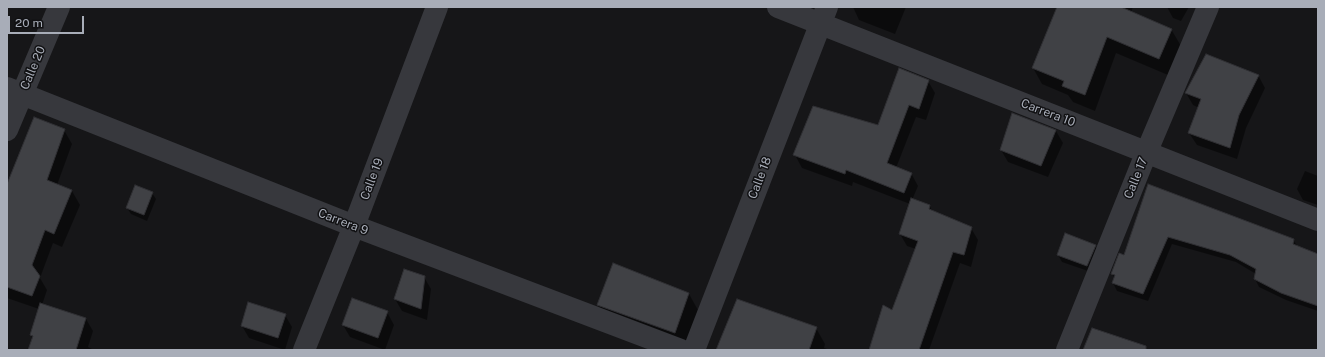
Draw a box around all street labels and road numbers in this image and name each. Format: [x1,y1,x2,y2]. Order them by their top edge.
street label: Calle 20 [17,44,49,92]
street label: Carrera 10 [1019,96,1077,130]
street label: Calle 18 [745,155,775,201]
street label: Calle 17 [1121,155,1151,201]
street label: Calle 19 [357,156,387,202]
street label: Carrera 9 [316,206,370,238]

